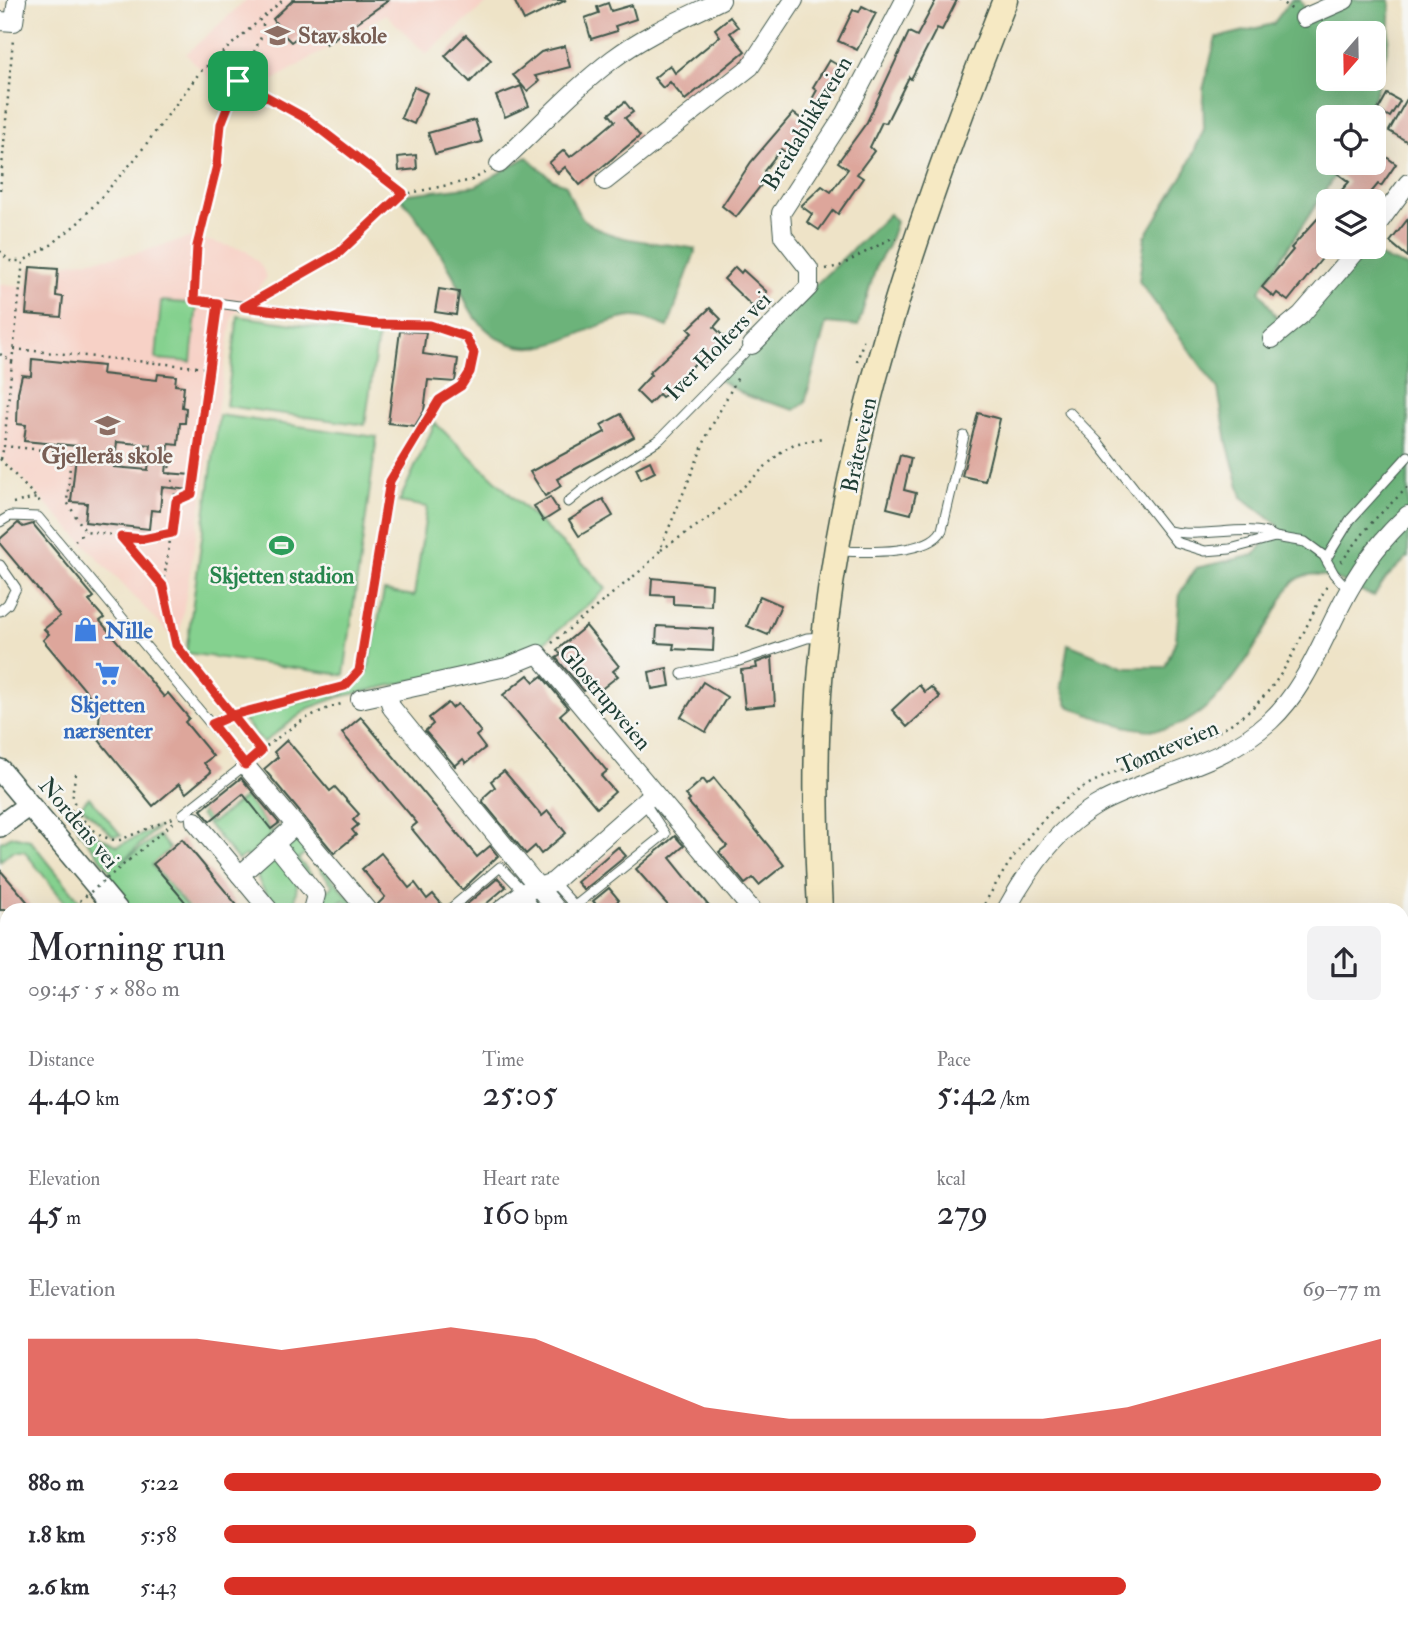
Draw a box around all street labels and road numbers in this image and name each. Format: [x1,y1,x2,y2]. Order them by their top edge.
street label: Breidablikkveien [755,50,859,196]
street label: Iver Holters vei [659,285,777,407]
street label: Bråteveien [835,394,883,495]
street label: Glostrupveien [551,638,658,757]
street label: Tømteveien [1113,713,1223,781]
street label: Nordens vei [32,771,126,875]

